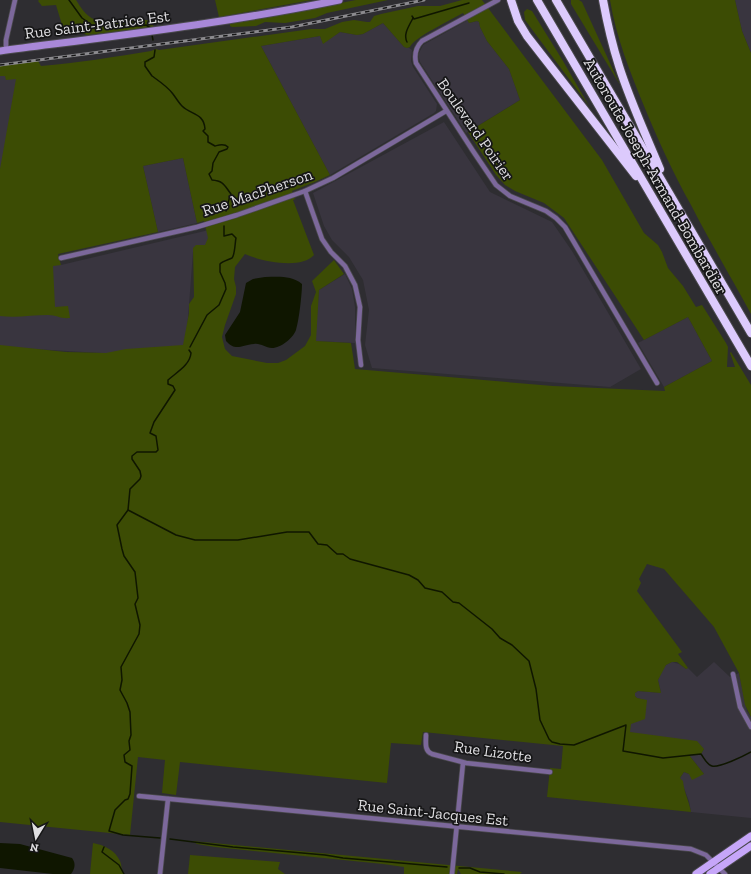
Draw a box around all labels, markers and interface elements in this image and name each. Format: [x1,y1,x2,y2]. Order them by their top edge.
street label: Rue Saint-Patrice Est [24,6,171,43]
street label: Autoroute Joseph-Armand-Bombardier [580,55,731,298]
street label: Boulevard Poirier [433,75,518,184]
street label: Rue MacPherson [199,164,316,220]
street label: Rue Lizotte [453,737,533,766]
street label: Rue Saint-Jacques Est [357,795,509,830]
north arrow [16,818,56,858]
text: N [28,840,40,854]

